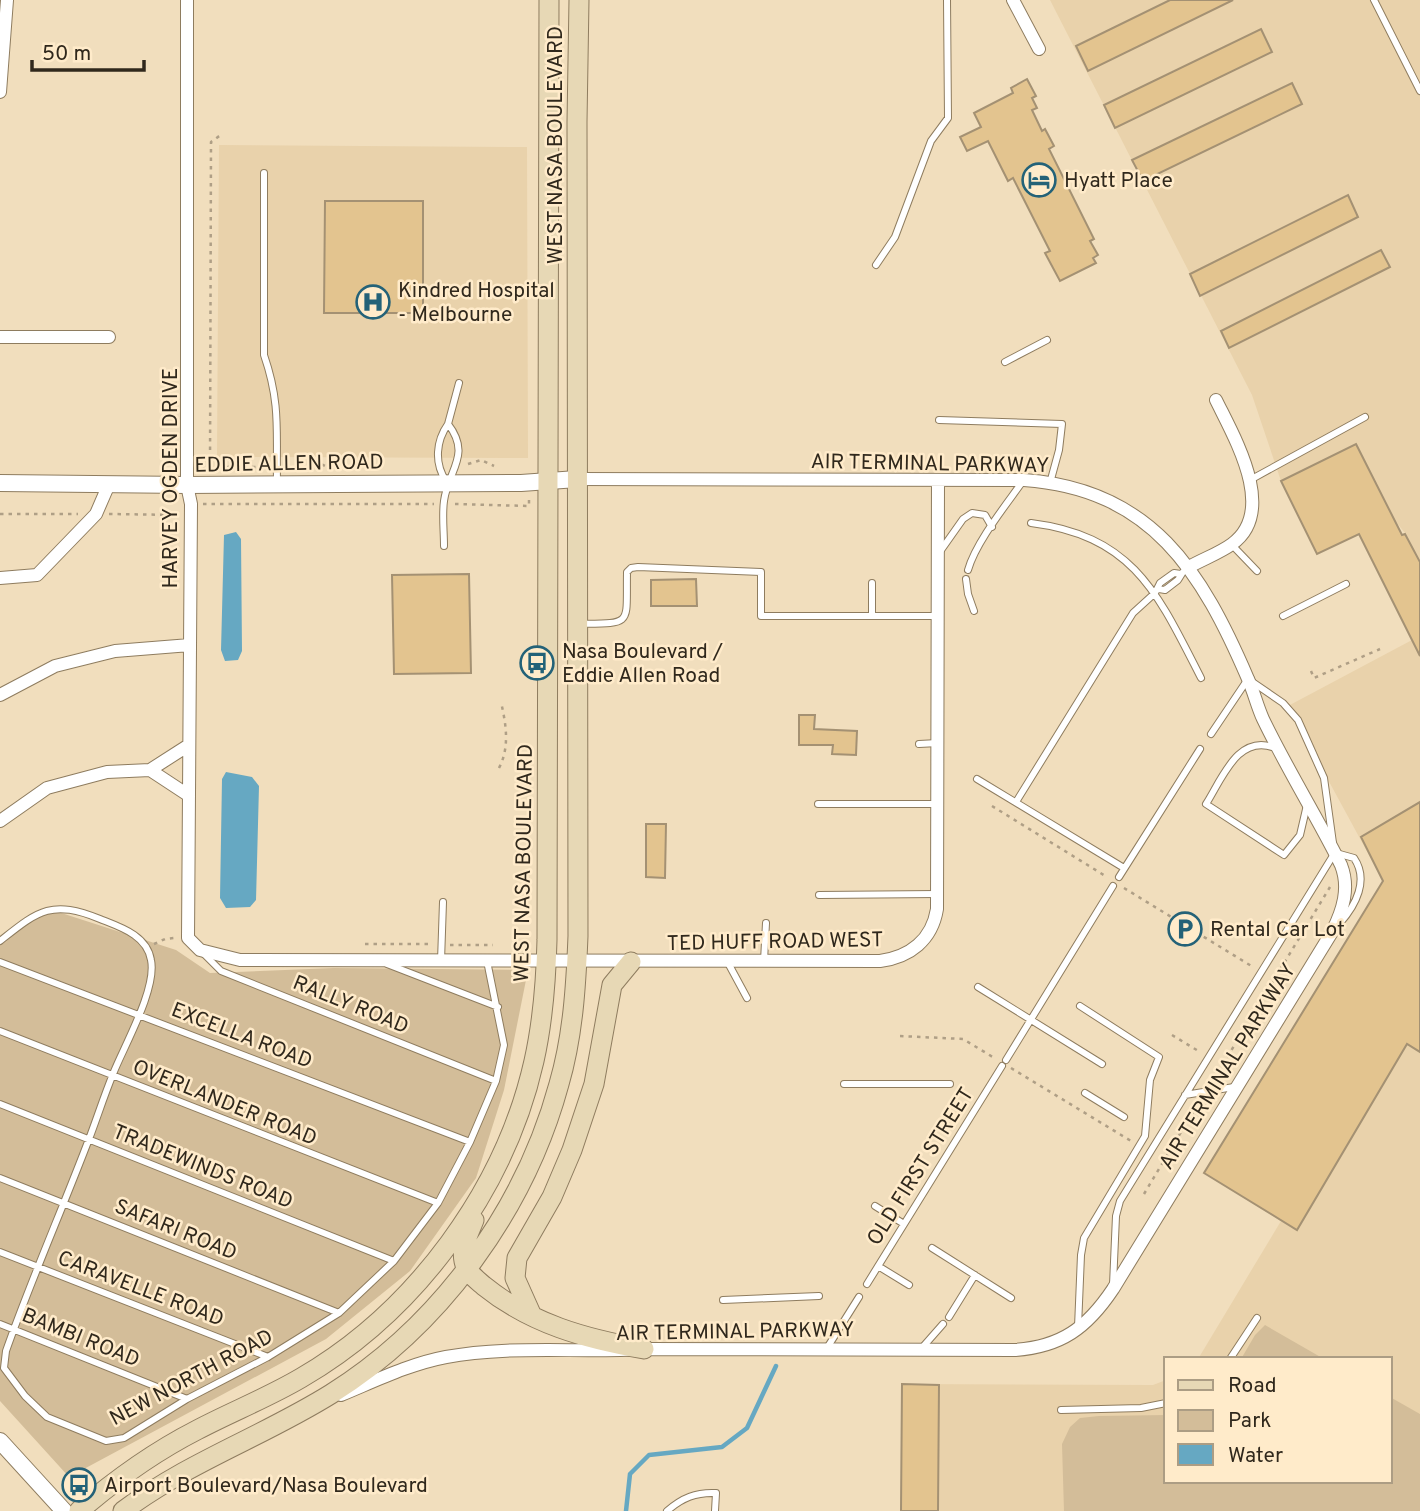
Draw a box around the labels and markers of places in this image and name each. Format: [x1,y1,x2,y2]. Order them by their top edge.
hotel icon: Hyatt Place [1020,161,1058,199]
place label: Hyatt Place [1064,168,1173,195]
place label: Kindred Hospital - Melbourne [398,278,555,329]
hospital icon: Kindred Hospital - Melbourne [354,283,392,321]
place label: Nasa Boulevard / Eddie Allen Road [562,639,723,690]
bus stop icon: Nasa Boulevard / Eddie Allen Road [518,644,556,682]
parking icon: Rental Car Lot [1166,910,1204,948]
place label: Rental Car Lot [1210,917,1345,944]
bus stop icon: Airport Boulevard/Nasa Boulevard [60,1466,98,1504]
place label: Airport Boulevard/Nasa Boulevard [104,1473,428,1500]

